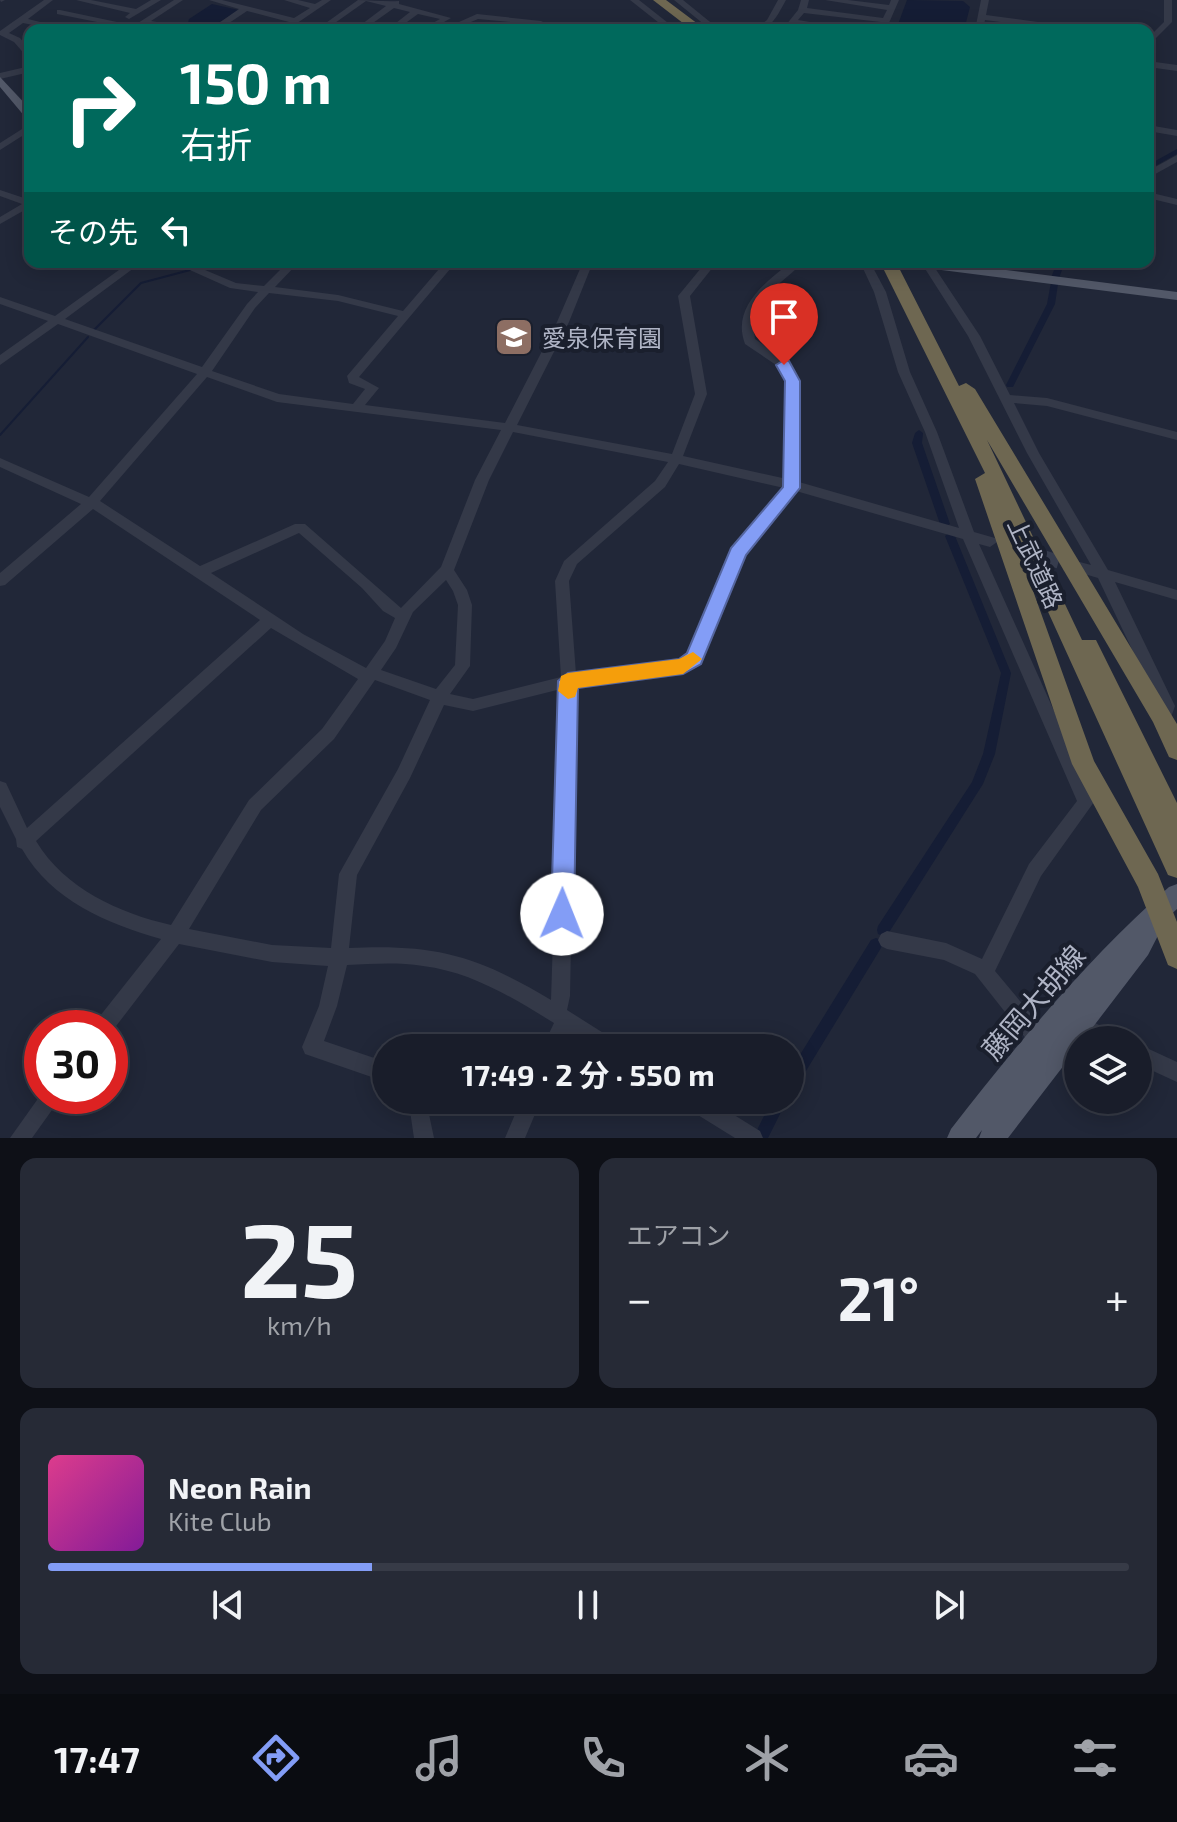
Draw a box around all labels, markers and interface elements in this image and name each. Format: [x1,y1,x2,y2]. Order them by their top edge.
text: 150 m [180,48,332,115]
icon: right [48,56,152,160]
text: 右折 [180,122,252,165]
icon: left [154,208,198,252]
text: その先 [48,213,138,249]
pin [750,283,818,365]
icon: arrive [762,295,806,339]
school or university icon: 愛泉保育園 [493,316,535,358]
place label: 愛泉保育園 [542,323,662,352]
street label: 上武道路 [1003,513,1069,613]
position arrow [520,872,604,956]
street label: 藤岡大胡線 [974,938,1092,1066]
speed limit sign: 30 [24,1010,128,1114]
map controls [1064,1026,1152,1114]
button: layers [1064,1026,1152,1114]
text: 17:49 · 2 分 · 550 m [461,1056,715,1092]
text: 25 [240,1194,358,1319]
text: エアコン [627,1219,731,1250]
text: 21° [838,1261,919,1333]
text: − [627,1271,652,1324]
text: + [1105,1271,1129,1324]
text: km/h [267,1309,332,1340]
text: Neon Rain [168,1469,312,1505]
text: Kite Club [168,1505,272,1536]
icon: previous [206,1583,250,1627]
icon: pause [566,1583,610,1627]
icon: next [927,1583,971,1627]
icon: directions [248,1730,304,1786]
icon: music [411,1730,467,1786]
icon: phone [575,1730,631,1786]
icon: climate [739,1730,795,1786]
icon: car [903,1730,959,1786]
icon: filters [1067,1730,1123,1786]
text: 17:47 [54,1737,140,1780]

